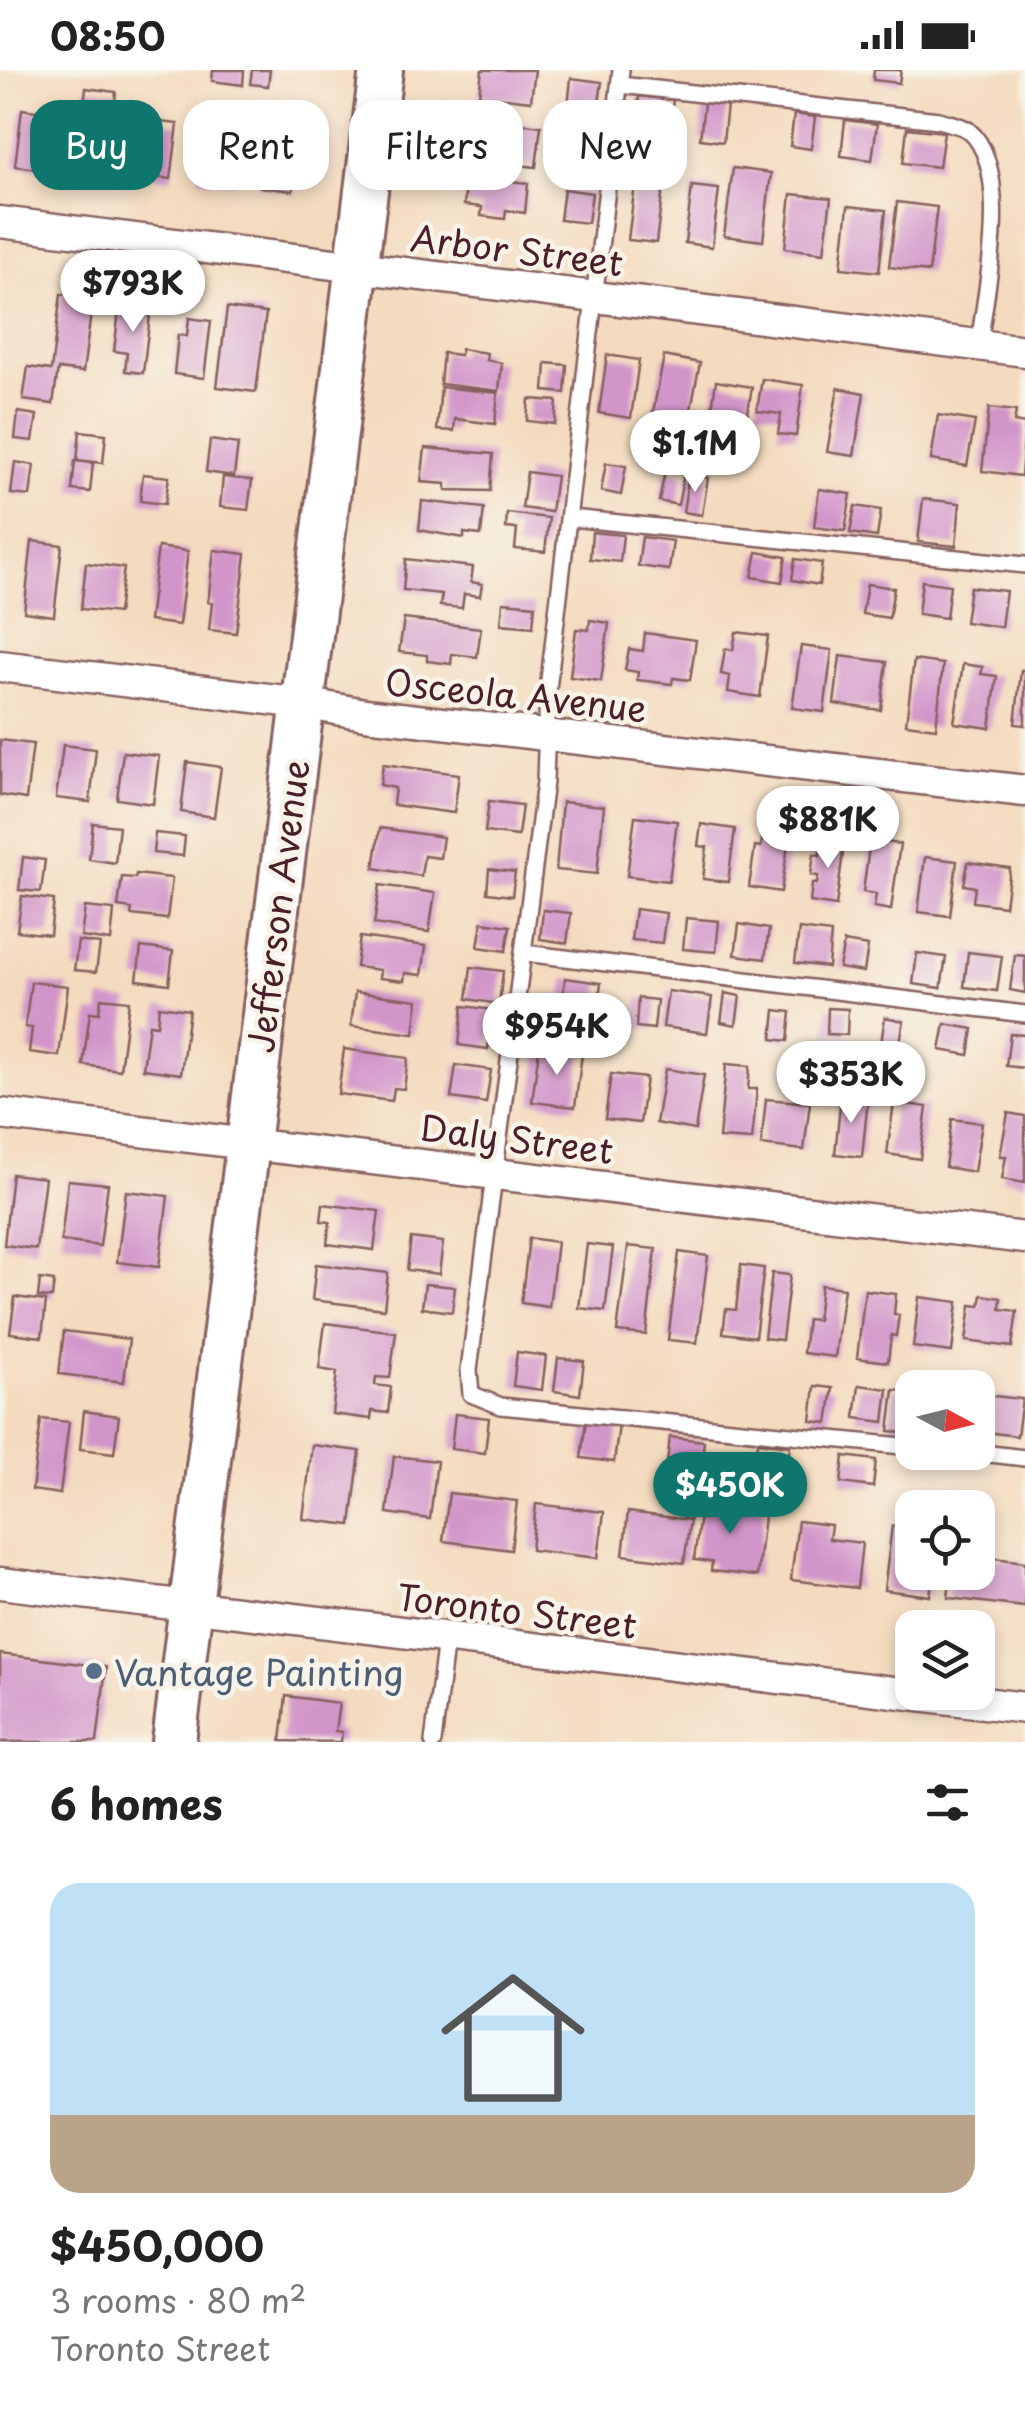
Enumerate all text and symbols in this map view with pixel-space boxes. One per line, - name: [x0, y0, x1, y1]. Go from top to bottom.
- text: 08:50: [50, 7, 165, 64]
- chip: Buy: [30, 100, 163, 190]
- chip: Rent: [183, 100, 329, 190]
- chip: Filters: [349, 100, 523, 190]
- chip: New: [543, 100, 687, 190]
- street label: Arbor Street: [408, 210, 626, 288]
- pin: $793K: [63, 250, 203, 335]
- text: $793K: [82, 258, 184, 306]
- pin: $1.1M: [625, 410, 765, 495]
- text: $1.1M: [652, 418, 738, 466]
- street label: Osceola Avenue: [383, 654, 649, 734]
- street label: Jefferson Avenue: [233, 756, 321, 1056]
- pin: $881K: [758, 786, 898, 871]
- text: $881K: [778, 794, 878, 842]
- pin: $954K: [487, 993, 627, 1078]
- text: $954K: [505, 1001, 609, 1049]
- pin: $353K: [781, 1041, 921, 1126]
- text: $353K: [798, 1049, 904, 1097]
- street label: Daly Street: [418, 1100, 616, 1176]
- north arrow: [895, 1370, 995, 1470]
- map controls: [895, 1370, 995, 1710]
- pin: $450K: [660, 1452, 800, 1537]
- text: $450K: [675, 1460, 785, 1508]
- button: locate: [895, 1490, 995, 1590]
- street label: Toronto Street: [394, 1569, 640, 1651]
- button: layers: [895, 1610, 995, 1710]
- place label: Vantage Painting: [114, 1645, 404, 1698]
- marker: Vantage Painting: [83, 1660, 105, 1682]
- text: 6 homes: [50, 1771, 223, 1834]
- icon: filters: [920, 1775, 975, 1830]
- icon: home: [423, 1948, 603, 2128]
- text: $450,000: [50, 2213, 264, 2276]
- text: 3 rooms · 80 m²: [50, 2276, 306, 2324]
- text: Toronto Street: [50, 2324, 270, 2372]

